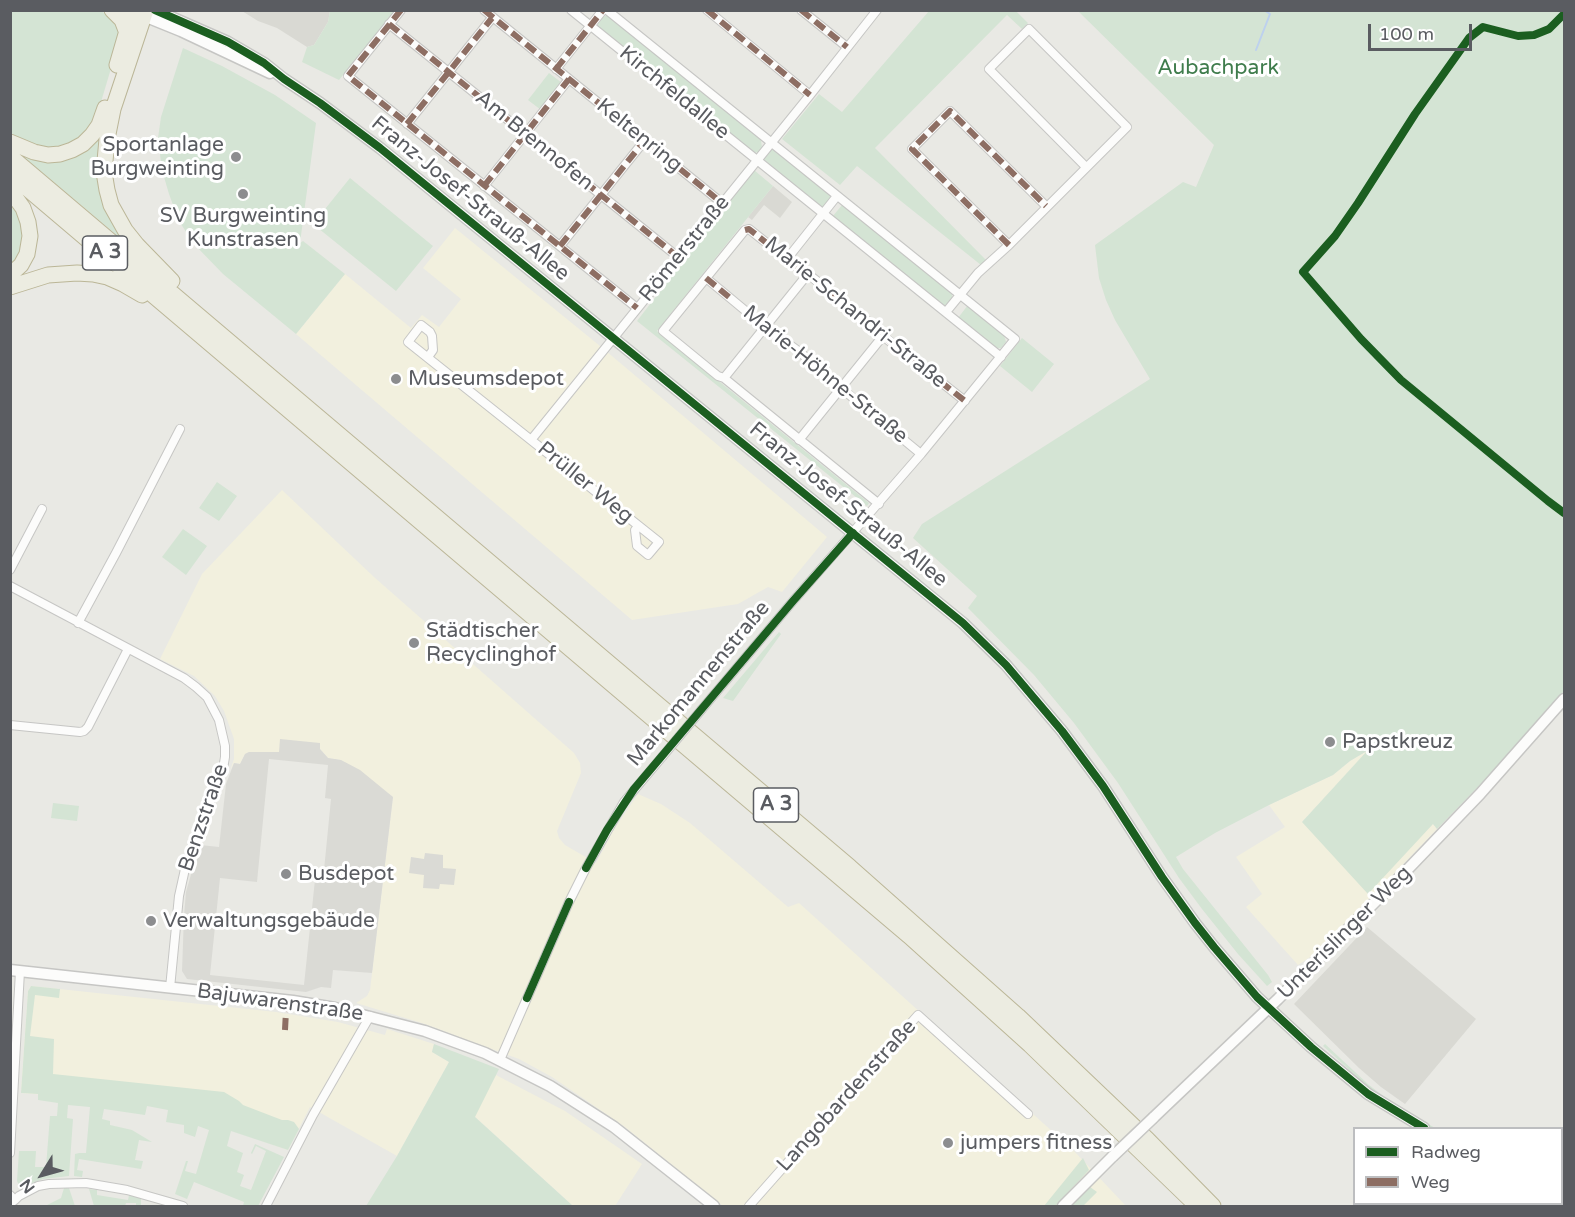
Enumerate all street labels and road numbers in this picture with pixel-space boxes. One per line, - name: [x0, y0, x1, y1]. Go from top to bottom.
- street label: Kirchfeldallee: [614, 41, 734, 145]
- street label: Am Brennofen: [470, 86, 598, 196]
- street label: Keltenring: [591, 94, 687, 178]
- street label: Franz-Josef-Strauß-Allee: [366, 111, 574, 287]
- street label: Römerstraße: [634, 191, 736, 307]
- street label: Marie-Schandri-Straße: [759, 232, 951, 394]
- road number: A 3: [82, 236, 128, 270]
- street label: Marie-Höhne-Straße: [738, 301, 912, 449]
- street label: Franz-Josef-Strauß-Allee: [744, 417, 952, 593]
- street label: Prüller Weg: [532, 437, 638, 529]
- street label: Markomannenstraße: [622, 596, 776, 772]
- street label: Benzstraße: [174, 761, 234, 875]
- road number: A 3: [754, 788, 798, 822]
- street label: Unterislinger Weg: [1273, 861, 1417, 1005]
- street label: Bajuwarenstraße: [195, 979, 365, 1027]
- street label: Langobardenstraße: [772, 1015, 922, 1177]

